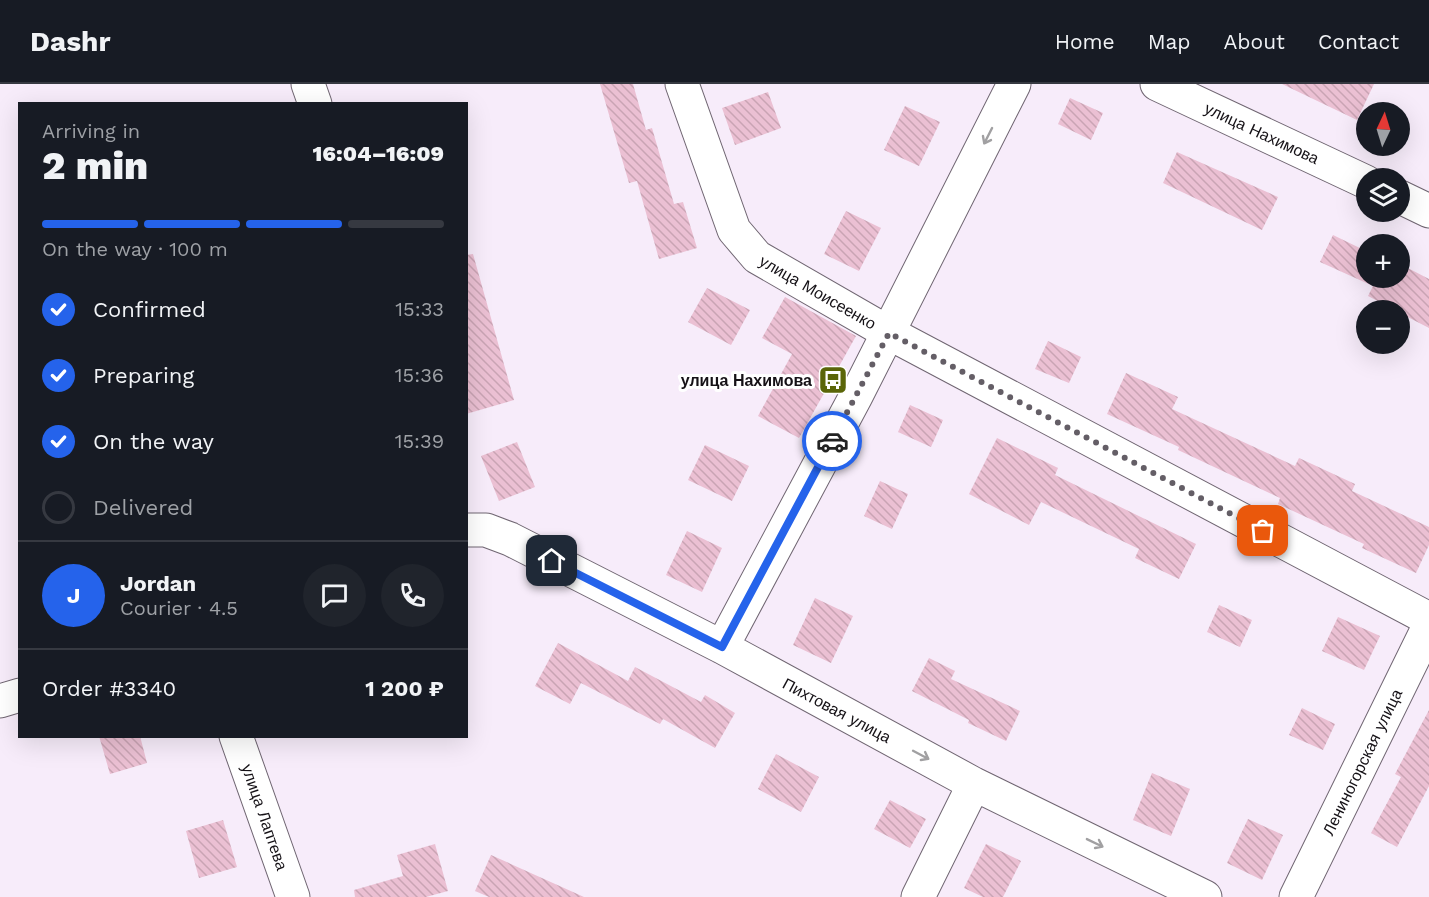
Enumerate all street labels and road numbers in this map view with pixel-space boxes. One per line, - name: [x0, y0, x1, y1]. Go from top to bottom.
- street label: улица Нахимова: [1202, 99, 1322, 168]
- street label: улица Моисеенко: [756, 251, 880, 334]
- street label: Пихтовая улица: [779, 674, 894, 747]
- street label: Лениногорская улица: [1319, 686, 1406, 839]
- street label: улица Лаптева: [238, 762, 292, 873]

